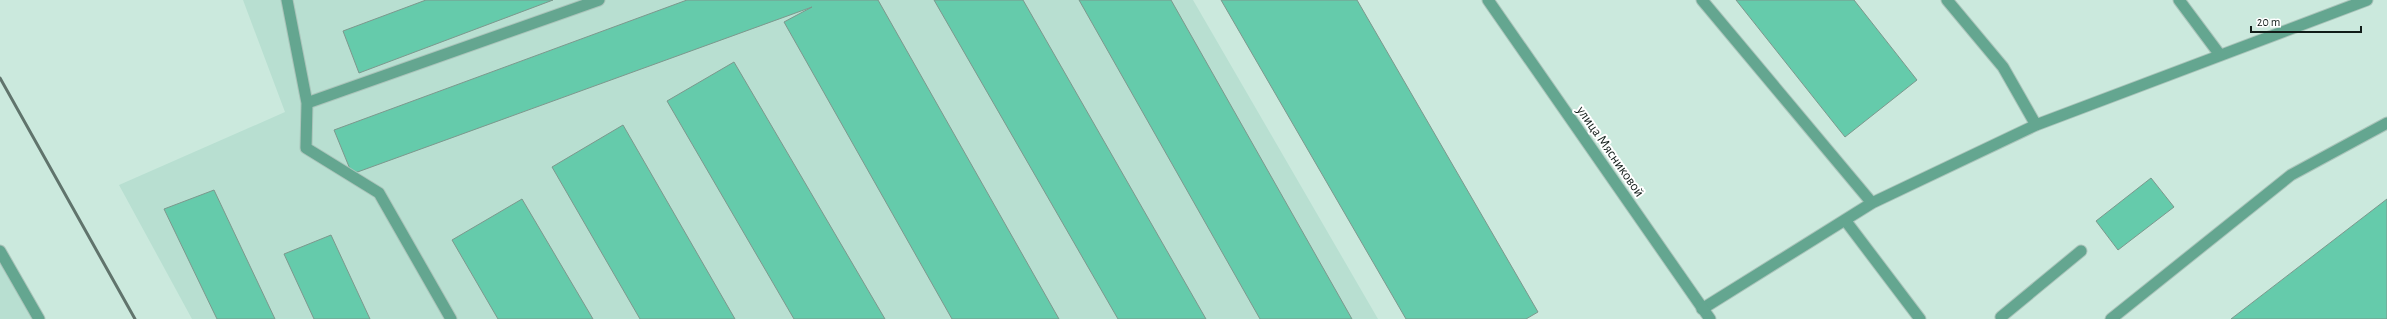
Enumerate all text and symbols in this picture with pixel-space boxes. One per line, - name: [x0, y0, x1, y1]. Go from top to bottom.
- scale bar: [2251, 8, 2361, 34]
- text: 20 m: [2257, 16, 2280, 28]
- street label: улица Мясниковой: [1573, 103, 1647, 199]

